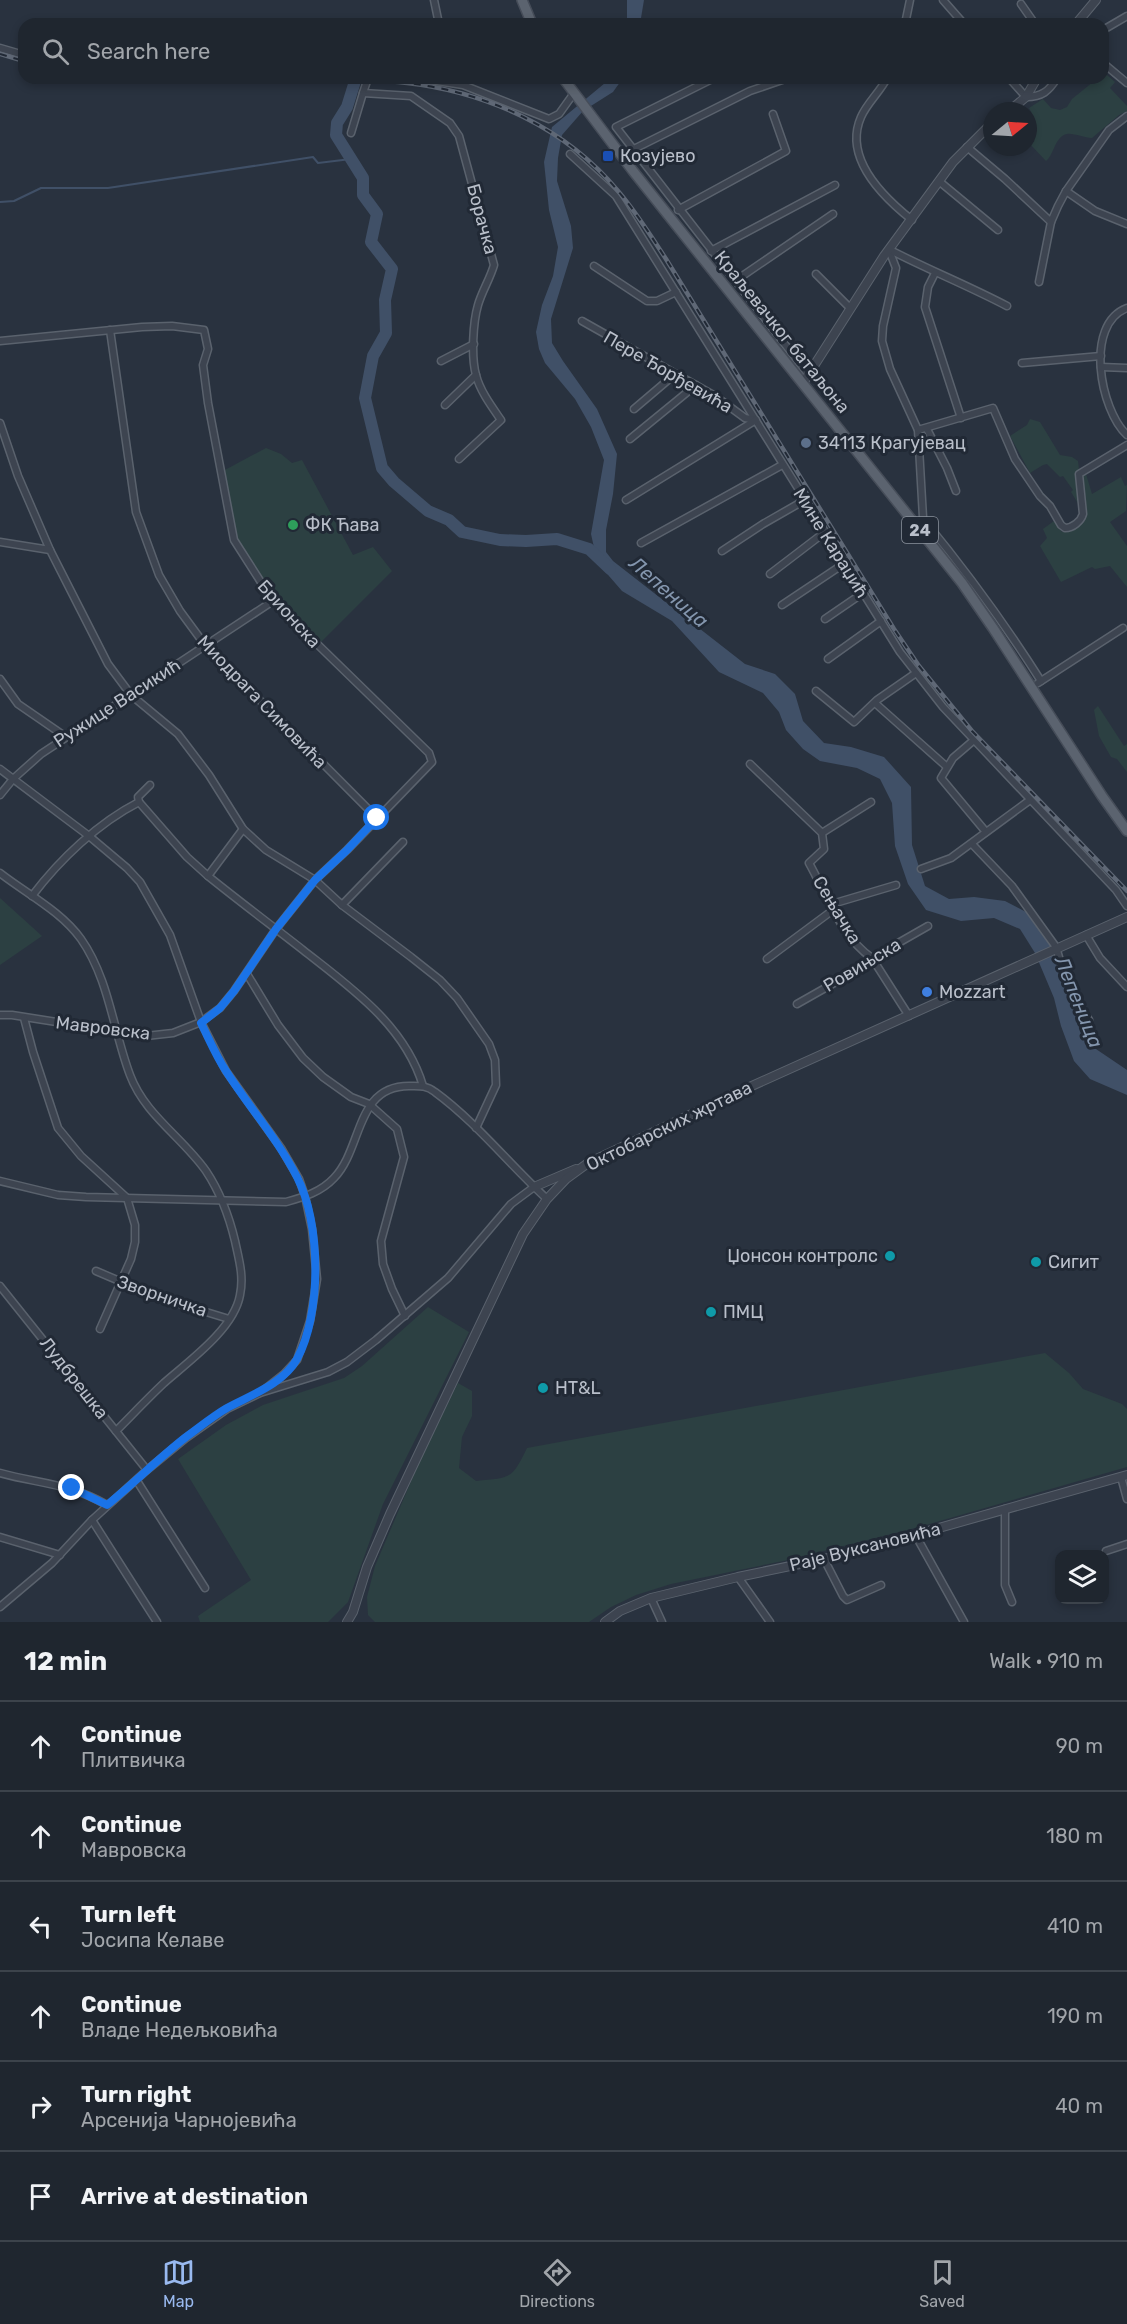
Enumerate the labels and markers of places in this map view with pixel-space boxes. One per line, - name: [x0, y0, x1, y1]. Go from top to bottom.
- place label: Козујево: [620, 145, 695, 167]
- marker: Козујево: [601, 149, 615, 163]
- place label: 34113 Крагујевац: [818, 432, 966, 454]
- marker: 34113 Крагујевац: [799, 436, 813, 450]
- place label: ФК Ћава: [305, 514, 379, 536]
- marker: ФК Ћава: [286, 518, 300, 532]
- place label: Mozzart: [939, 981, 1006, 1003]
- marker: Mozzart: [920, 985, 934, 999]
- place label: Џонсон контролс: [727, 1245, 878, 1267]
- marker: Џонсон контролс: [883, 1249, 897, 1263]
- place label: Сигит: [1048, 1251, 1099, 1273]
- marker: Сигит: [1029, 1255, 1043, 1269]
- place label: ПМЦ: [723, 1301, 763, 1323]
- marker: ПМЦ: [704, 1305, 718, 1319]
- place label: HT&L: [555, 1377, 601, 1399]
- marker: HT&L: [536, 1381, 550, 1395]

